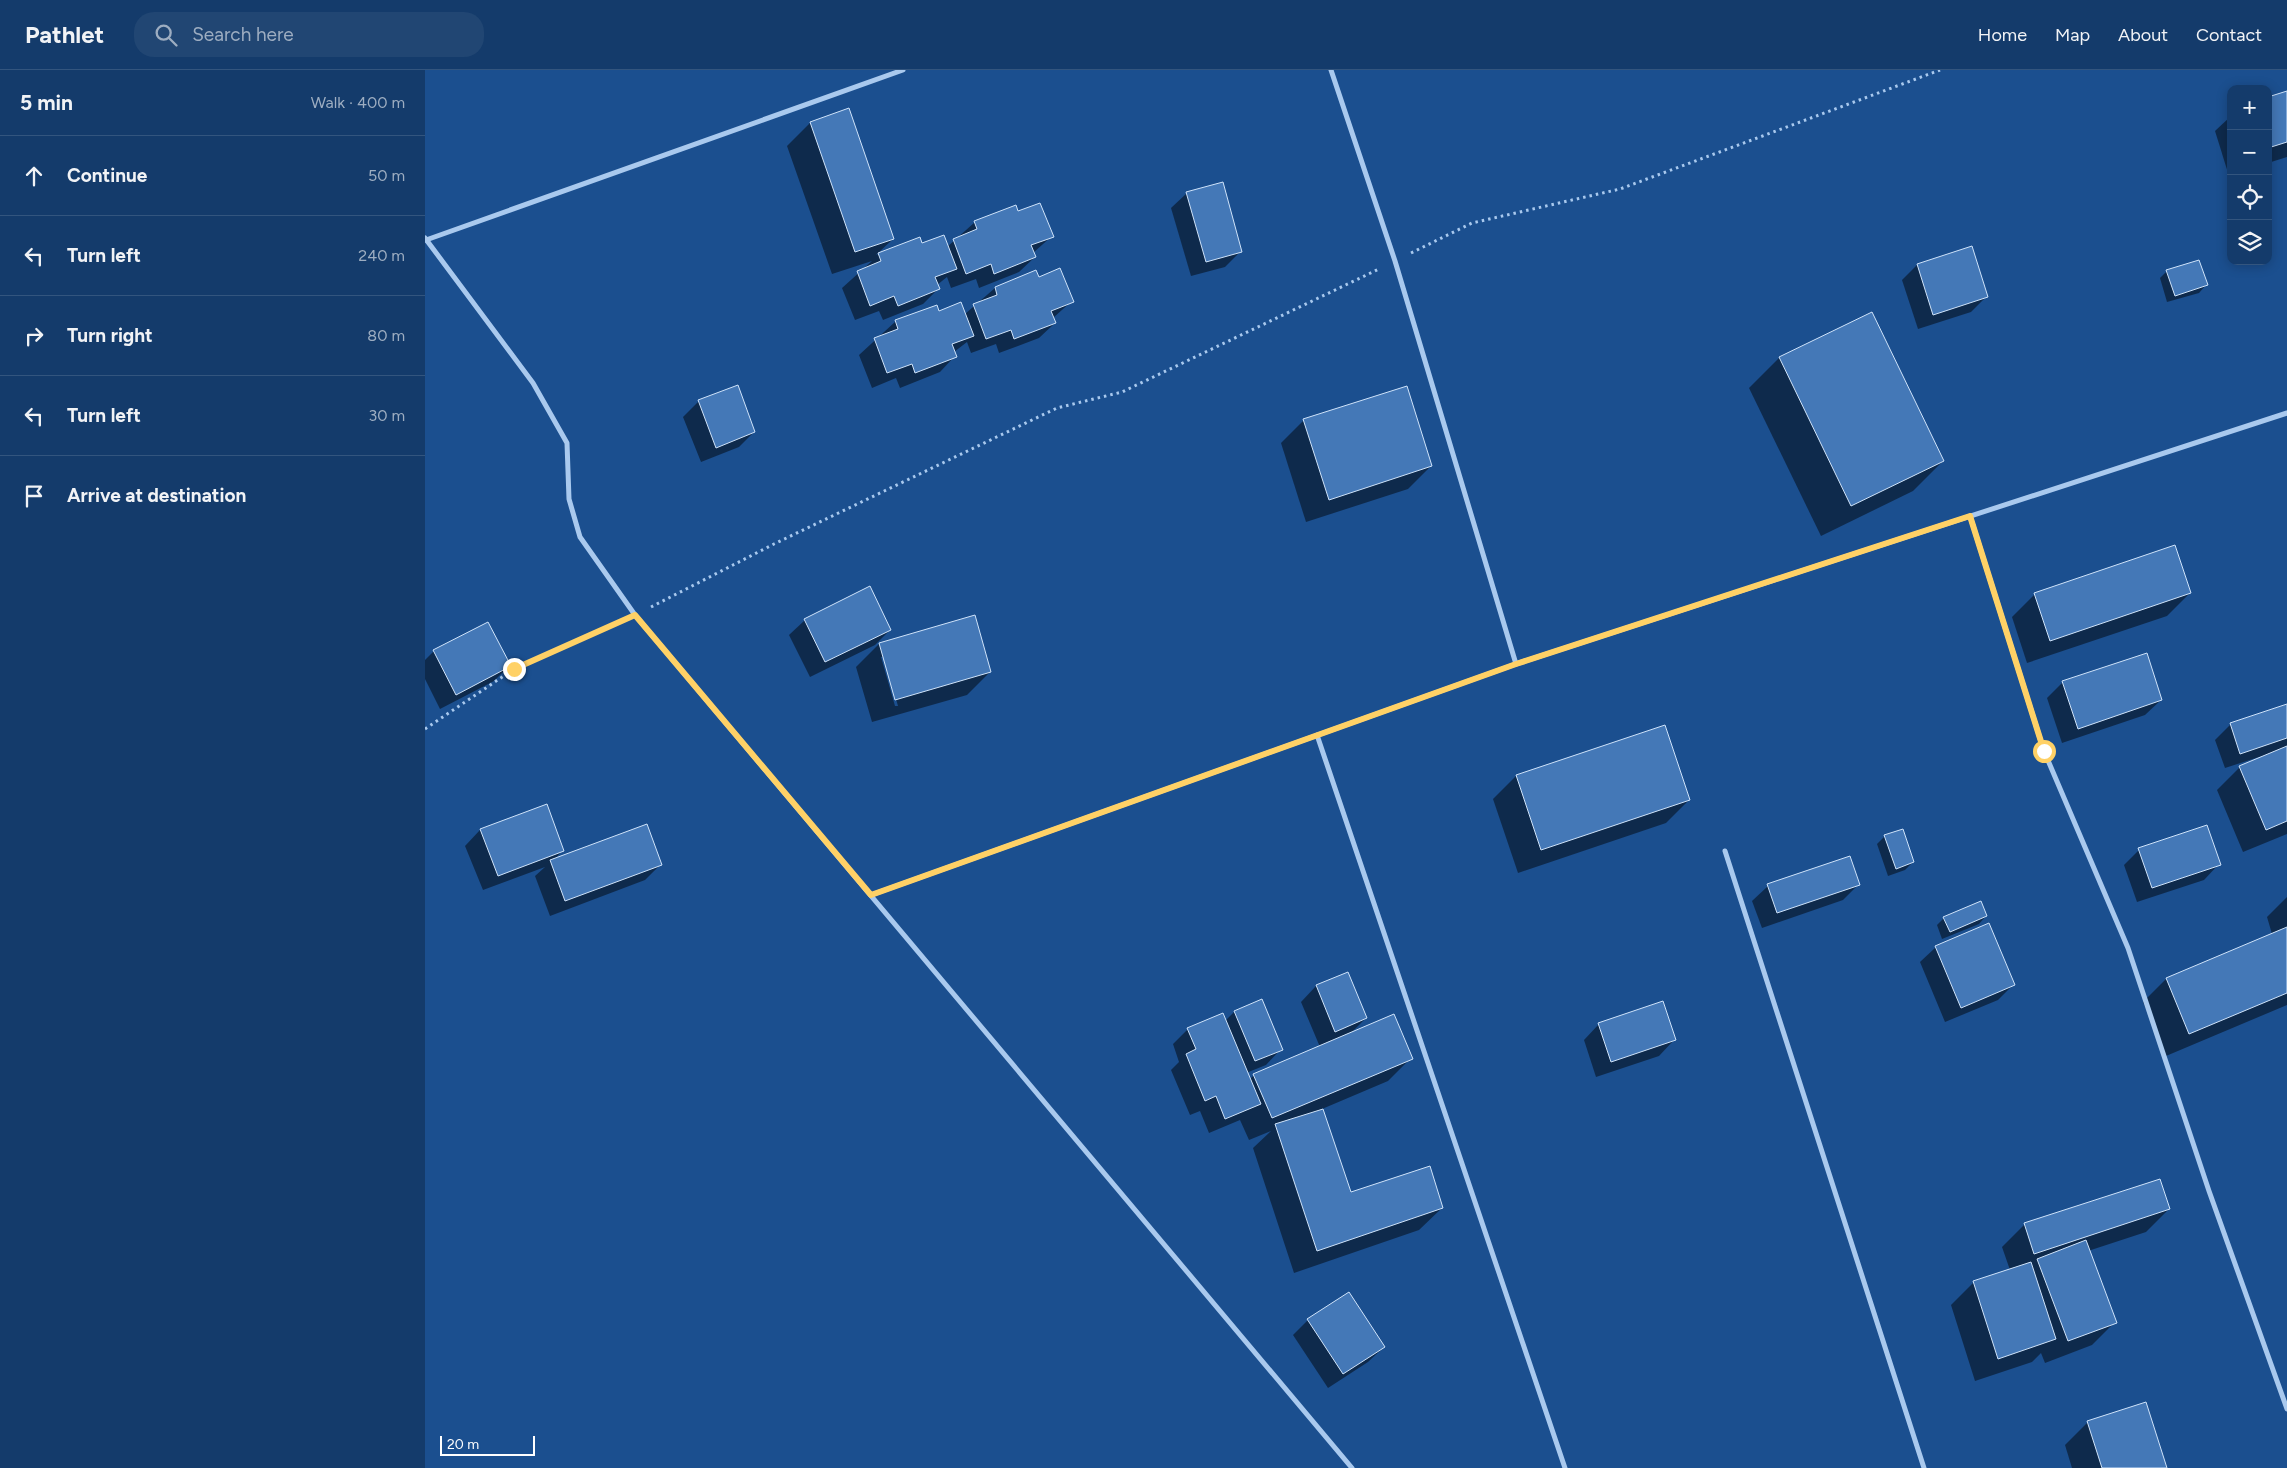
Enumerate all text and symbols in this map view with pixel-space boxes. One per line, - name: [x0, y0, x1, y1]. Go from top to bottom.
- search box: [134, 12, 484, 57]
- text: Pathlet: [25, 20, 104, 49]
- icon: search: [152, 21, 180, 49]
- text: Search here: [192, 23, 294, 46]
- text: Home: [1978, 24, 2027, 46]
- text: Map: [2055, 24, 2090, 46]
- text: About: [2118, 24, 2168, 46]
- text: Contact: [2196, 24, 2262, 46]
- map controls: [2227, 85, 2272, 265]
- button: +: [2227, 85, 2272, 130]
- text: 5 min: [20, 90, 73, 115]
- text: Walk · 400 m: [311, 93, 405, 112]
- button: −: [2227, 130, 2272, 175]
- icon: ahead: [20, 162, 48, 190]
- text: Continue: [67, 164, 147, 187]
- text: 50 m: [368, 166, 405, 185]
- button: locate: [2227, 175, 2272, 220]
- button: layers: [2227, 220, 2272, 265]
- icon: left: [20, 242, 48, 270]
- text: Turn left: [67, 244, 141, 267]
- text: 240 m: [358, 246, 405, 265]
- icon: right: [20, 322, 48, 350]
- text: Turn right: [67, 324, 153, 347]
- text: 80 m: [367, 326, 405, 345]
- icon: left: [20, 402, 48, 430]
- text: Turn left: [67, 404, 141, 427]
- text: 30 m: [368, 406, 405, 425]
- icon: arrive: [20, 482, 48, 510]
- text: Arrive at destination: [67, 484, 246, 507]
- route end: [503, 658, 526, 681]
- route start: [2033, 740, 2056, 763]
- scale bar: [440, 1433, 535, 1456]
- text: 20 m: [447, 1436, 479, 1453]

